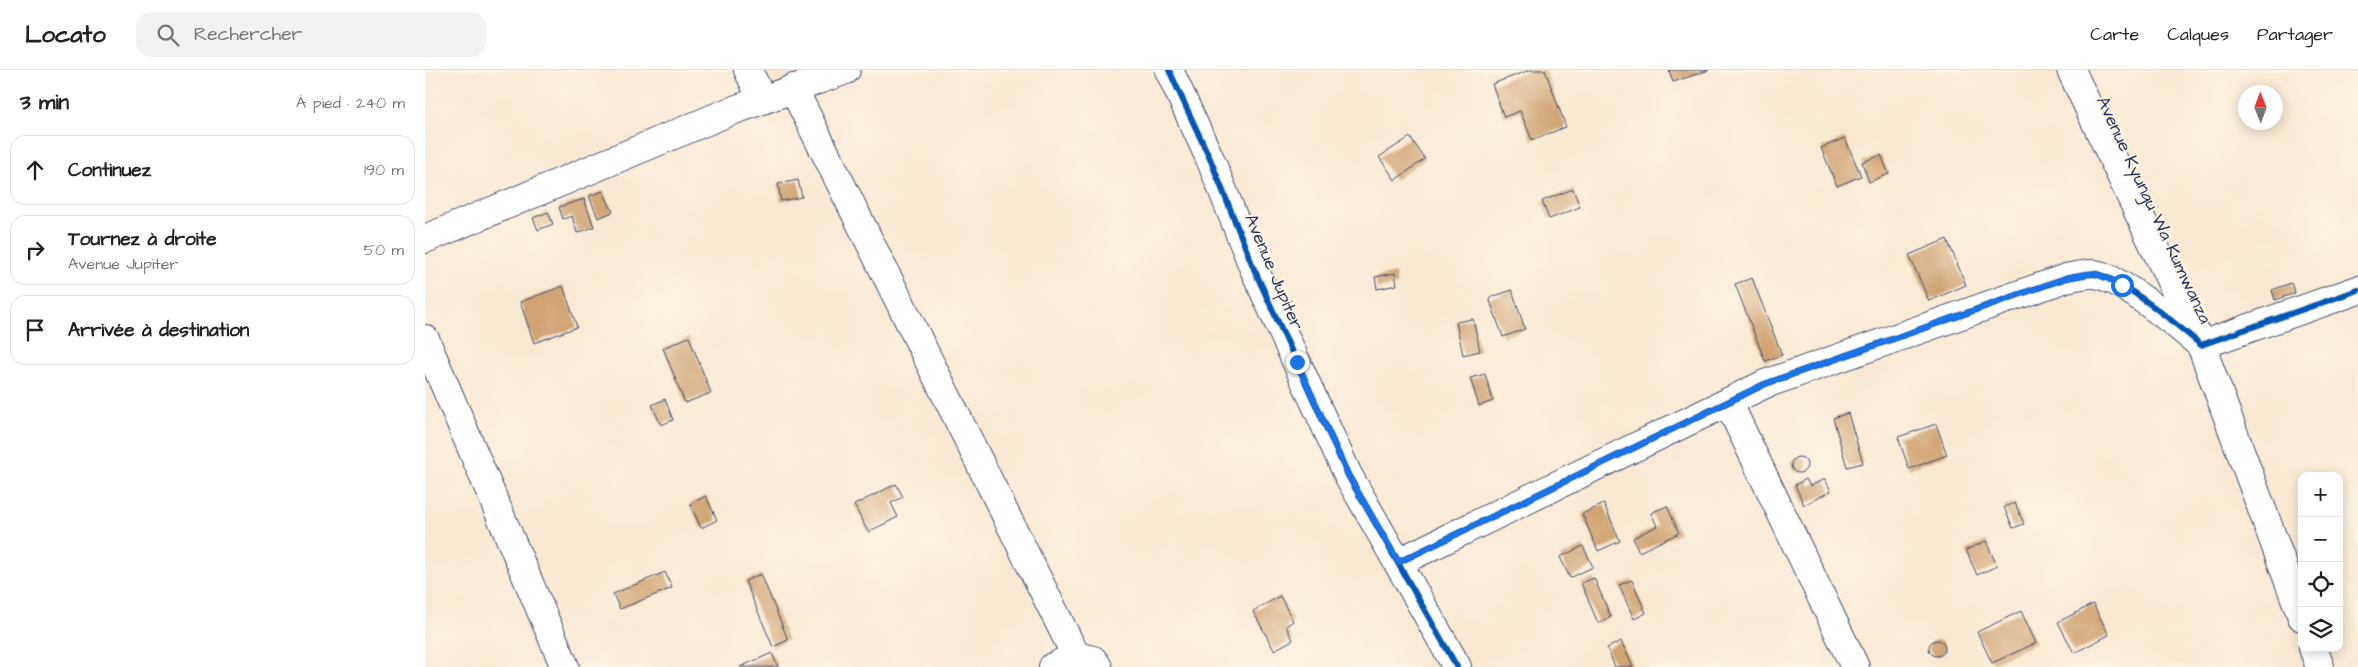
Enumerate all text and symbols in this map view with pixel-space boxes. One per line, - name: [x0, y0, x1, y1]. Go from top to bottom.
- search box: [136, 12, 486, 57]
- text: Locato: [25, 18, 106, 52]
- icon: search: [154, 21, 182, 49]
- text: Rechercher: [194, 21, 302, 48]
- text: Carte: [2090, 22, 2139, 47]
- text: Calques: [2167, 22, 2229, 47]
- text: Partager: [2257, 22, 2333, 47]
- north arrow: [2238, 85, 2283, 130]
- text: 3 min: [20, 88, 69, 117]
- text: À pied · 240 m: [296, 92, 405, 114]
- street label: Avenue Kyungu Wa Kumwanza: [2089, 92, 2218, 328]
- icon: ahead: [21, 156, 49, 184]
- text: Continuez: [68, 157, 151, 184]
- text: 190 m: [364, 159, 404, 181]
- street label: Avenue Jupiter: [1238, 210, 1310, 334]
- text: Tournez à droite: [68, 226, 216, 253]
- icon: right: [21, 236, 49, 264]
- text: 50 m: [364, 239, 404, 261]
- text: Avenue Jupiter: [68, 253, 178, 275]
- route start: [2111, 274, 2134, 297]
- icon: arrive: [21, 316, 49, 344]
- text: Arrivée à destination: [68, 317, 249, 344]
- route end: [1286, 351, 1309, 374]
- map controls: [2298, 472, 2343, 652]
- button: +: [2298, 472, 2343, 517]
- button: −: [2298, 517, 2343, 562]
- button: locate: [2298, 562, 2343, 607]
- button: layers: [2298, 607, 2343, 652]

